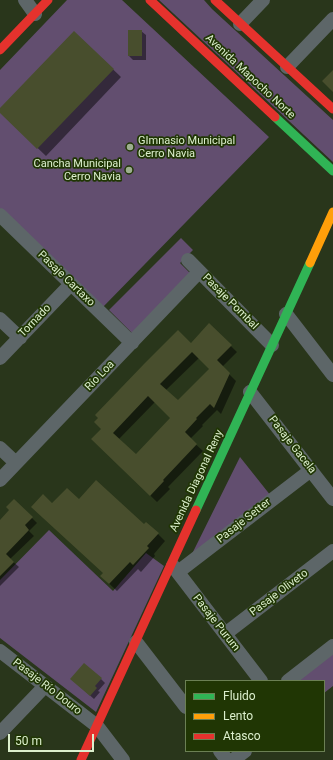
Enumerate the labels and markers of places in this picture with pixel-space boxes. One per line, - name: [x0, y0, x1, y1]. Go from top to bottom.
- place label: GImnasio Municipal Cerro Navia: [138, 134, 235, 160]
- marker: GImnasio Municipal Cerro Navia: [125, 142, 135, 152]
- place label: Cancha Municipal Cerro Navia: [34, 157, 121, 183]
- marker: Cancha Municipal Cerro Navia: [124, 165, 134, 175]

